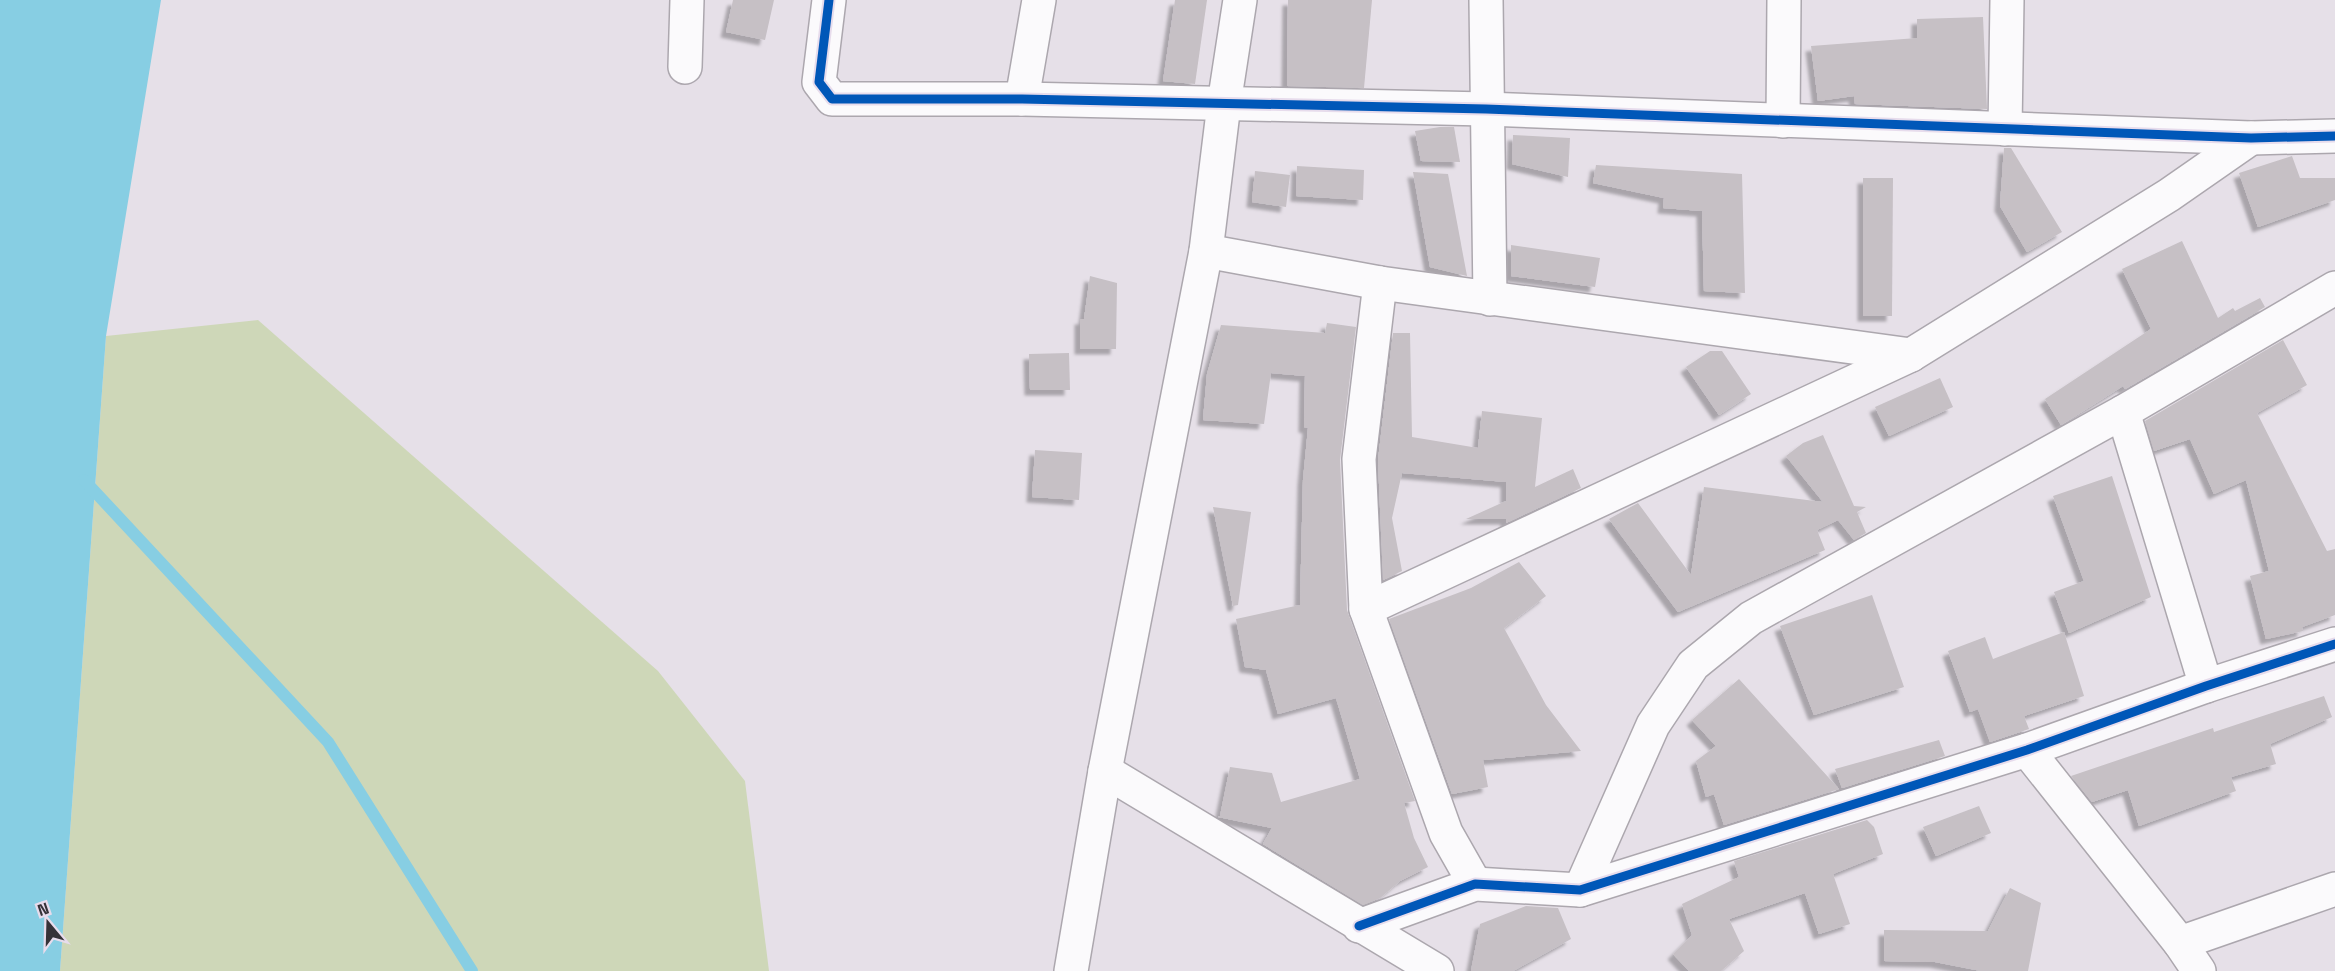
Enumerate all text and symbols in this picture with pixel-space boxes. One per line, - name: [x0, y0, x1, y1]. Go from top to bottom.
- north arrow: [18, 893, 78, 953]
- text: N: [35, 898, 52, 921]

